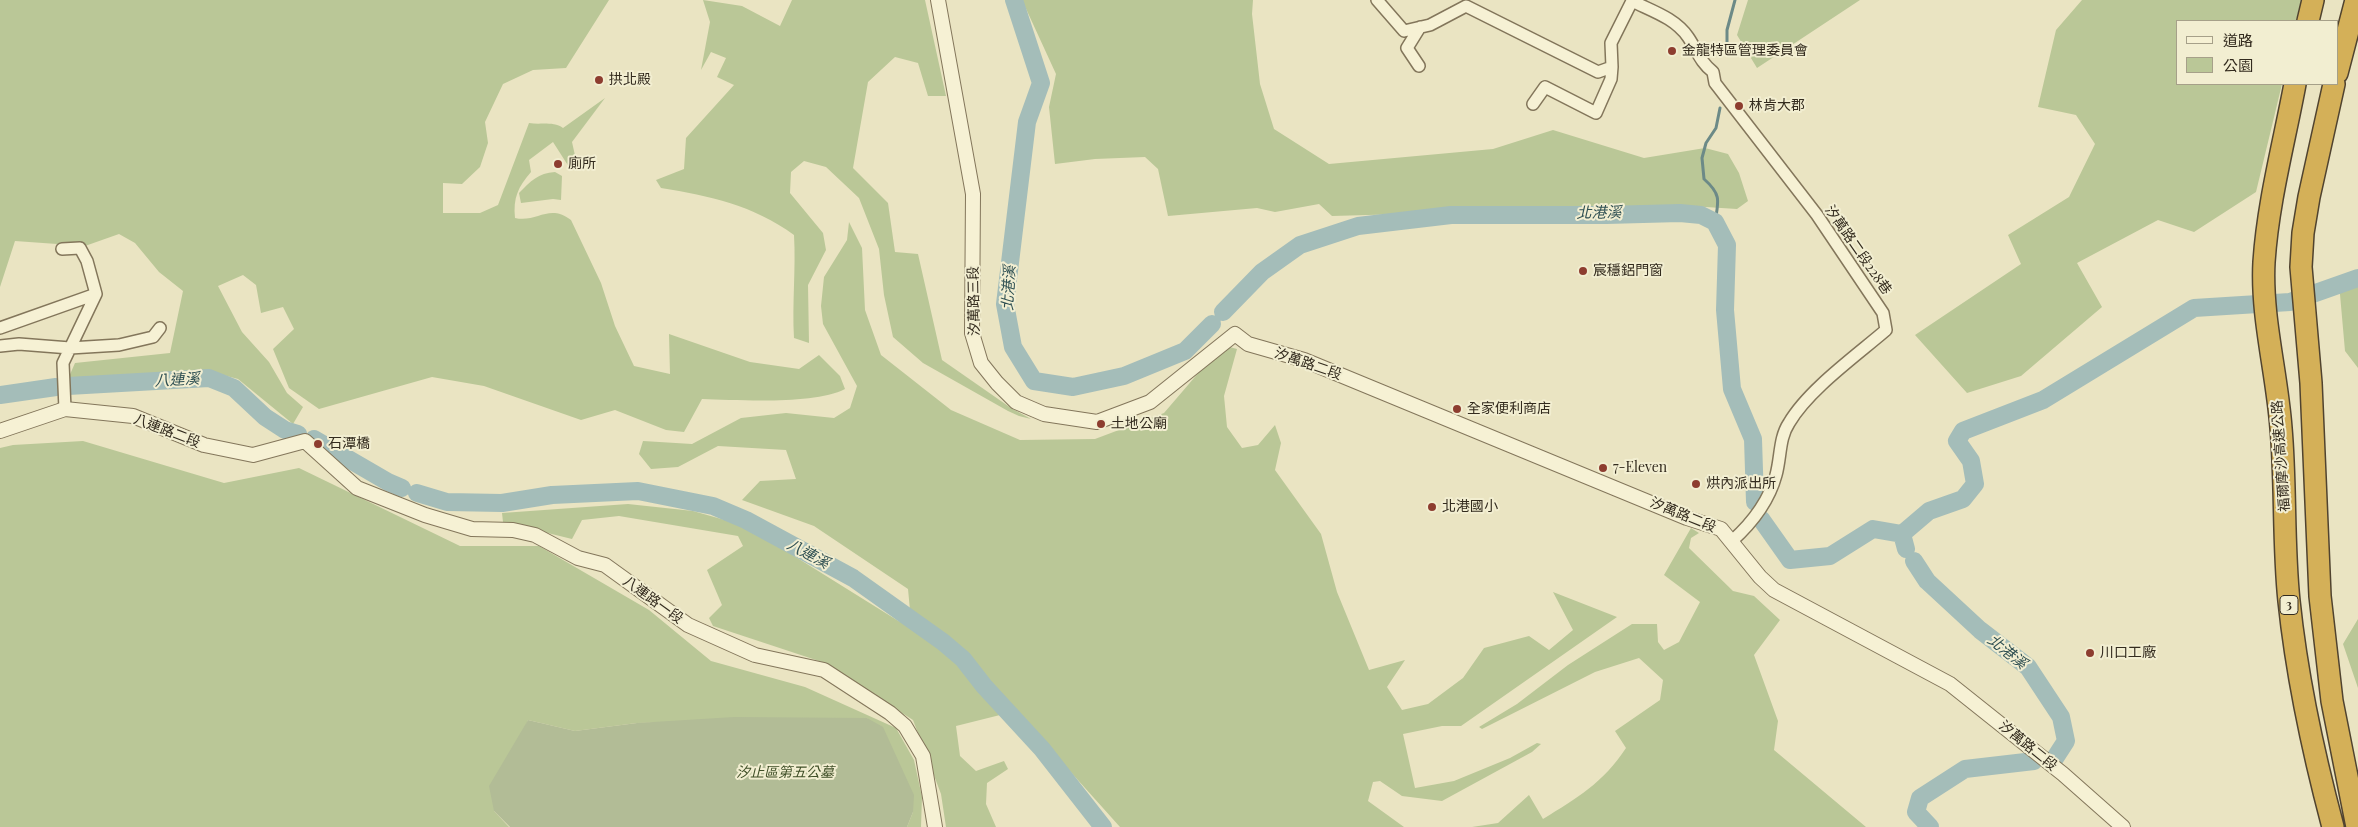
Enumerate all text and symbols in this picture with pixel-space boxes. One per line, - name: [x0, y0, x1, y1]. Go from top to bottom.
- legend: [2176, 20, 2338, 85]
- text: 道路: [2223, 30, 2253, 50]
- place label: 金龍特區管理委員會: [1682, 43, 1808, 59]
- marker: 金龍特區管理委員會: [1666, 45, 1678, 57]
- text: 公園: [2223, 55, 2253, 75]
- place label: 拱北殿: [609, 72, 651, 88]
- marker: 拱北殿: [593, 74, 605, 86]
- place label: 林肯大郡: [1749, 98, 1805, 114]
- marker: 林肯大郡: [1733, 100, 1745, 112]
- place label: 廁所: [568, 156, 596, 172]
- marker: 廁所: [552, 158, 564, 170]
- street label: 汐萬路二段228巷: [1821, 202, 1895, 298]
- water label: 北港溪: [1576, 204, 1622, 222]
- place label: 宸穩鋁門窗: [1593, 263, 1663, 279]
- water label: 北港溪: [999, 265, 1019, 311]
- marker: 宸穩鋁門窗: [1577, 265, 1589, 277]
- street label: 汐萬路三段: [965, 266, 983, 336]
- street label: 汐萬路二段: [1272, 345, 1344, 383]
- water label: 八連溪: [154, 370, 200, 390]
- street label: 福爾摩沙高速公路: [2269, 400, 2293, 512]
- place label: 全家便利商店: [1467, 401, 1551, 417]
- marker: 全家便利商店: [1451, 403, 1463, 415]
- street label: 八連路二段: [131, 411, 203, 451]
- place label: 土地公廟: [1111, 416, 1167, 432]
- marker: 土地公廟: [1095, 418, 1107, 430]
- place label: 石潭橋: [328, 436, 370, 452]
- marker: 石潭橋: [312, 438, 324, 450]
- place label: 7-Eleven: [1613, 460, 1667, 476]
- marker: 7-Eleven: [1597, 462, 1609, 474]
- place label: 烘內派出所: [1706, 476, 1776, 492]
- marker: 烘內派出所: [1690, 478, 1702, 490]
- street label: 汐萬路二段: [1647, 494, 1719, 536]
- place label: 北港國小: [1442, 499, 1498, 515]
- marker: 北港國小: [1426, 501, 1438, 513]
- water label: 八連溪: [784, 535, 832, 573]
- street label: 八連路一段: [620, 573, 686, 627]
- road number: 3: [2280, 596, 2298, 614]
- water label: 北港溪: [1984, 631, 2030, 673]
- place label: 川口工廠: [2100, 645, 2156, 661]
- marker: 川口工廠: [2084, 647, 2096, 659]
- street label: 汐萬路二段: [1996, 717, 2060, 775]
- park label: 汐止區第五公墓: [736, 765, 834, 781]

